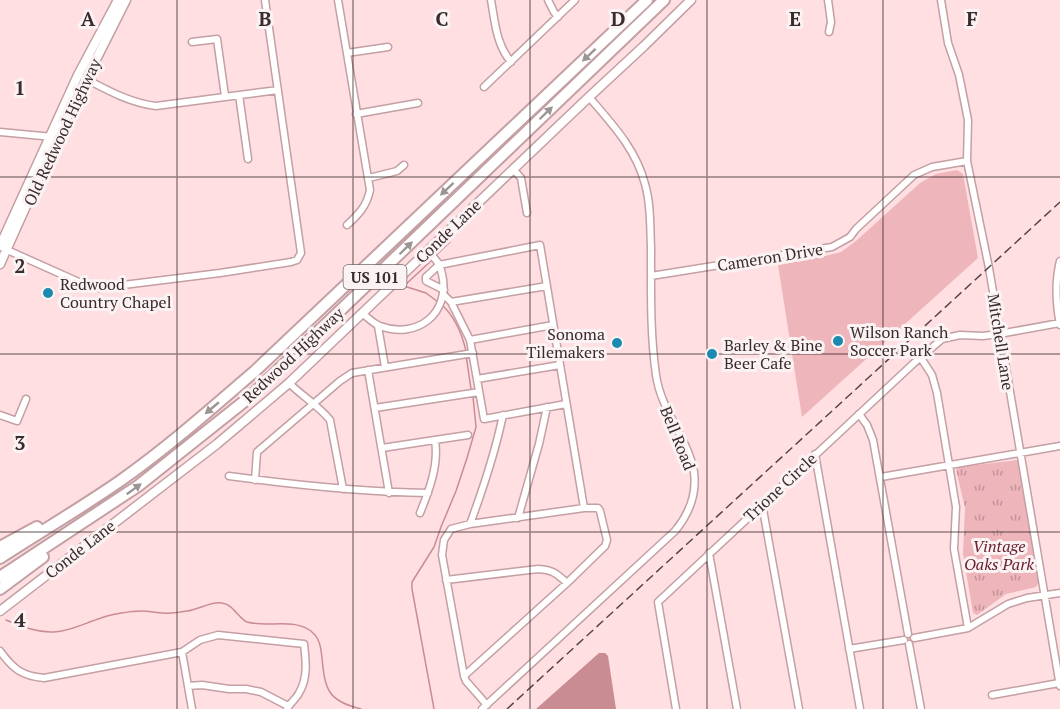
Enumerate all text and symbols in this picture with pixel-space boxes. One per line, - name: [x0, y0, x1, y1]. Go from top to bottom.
- text: A: [81, 5, 96, 32]
- text: B: [259, 5, 272, 32]
- text: C: [435, 5, 449, 32]
- text: D: [611, 5, 625, 32]
- text: E: [789, 5, 801, 32]
- text: F: [966, 5, 978, 32]
- one-way arrow: [581, 48, 596, 62]
- street label: Old Redwood Highway: [18, 54, 106, 209]
- text: 1: [14, 74, 26, 101]
- one-way arrow: [539, 106, 554, 120]
- one-way arrow: [440, 182, 455, 195]
- street label: Conde Lane: [410, 194, 486, 268]
- street label: Cameron Drive: [716, 238, 824, 276]
- one-way arrow: [398, 241, 413, 255]
- text: 2: [14, 252, 26, 279]
- road number: US 101: [344, 265, 406, 289]
- place label: Redwood Country Chapel: [60, 273, 172, 313]
- marker: Redwood Country Chapel: [41, 286, 55, 300]
- street label: Mitchell Lane: [983, 292, 1019, 392]
- street label: Redwood Highway: [238, 302, 349, 408]
- place label: Wilson Ranch Soccer Park: [850, 321, 949, 361]
- place label: Sonoma Tilemakers: [526, 323, 605, 363]
- place label: Barley & Bine Beer Cafe: [724, 334, 823, 374]
- marker: Wilson Ranch Soccer Park: [831, 334, 845, 348]
- marker: Sonoma Tilemakers: [610, 336, 624, 350]
- marker: Barley & Bine Beer Cafe: [705, 347, 719, 361]
- one-way arrow: [205, 401, 220, 414]
- street label: Bell Road: [655, 403, 701, 473]
- text: 3: [14, 429, 26, 456]
- street label: Trione Circle: [739, 447, 821, 527]
- one-way arrow: [126, 483, 142, 495]
- street label: Conde Lane: [40, 515, 120, 583]
- park label: Vintage Oaks Park: [964, 535, 1034, 575]
- text: 4: [14, 606, 26, 633]

